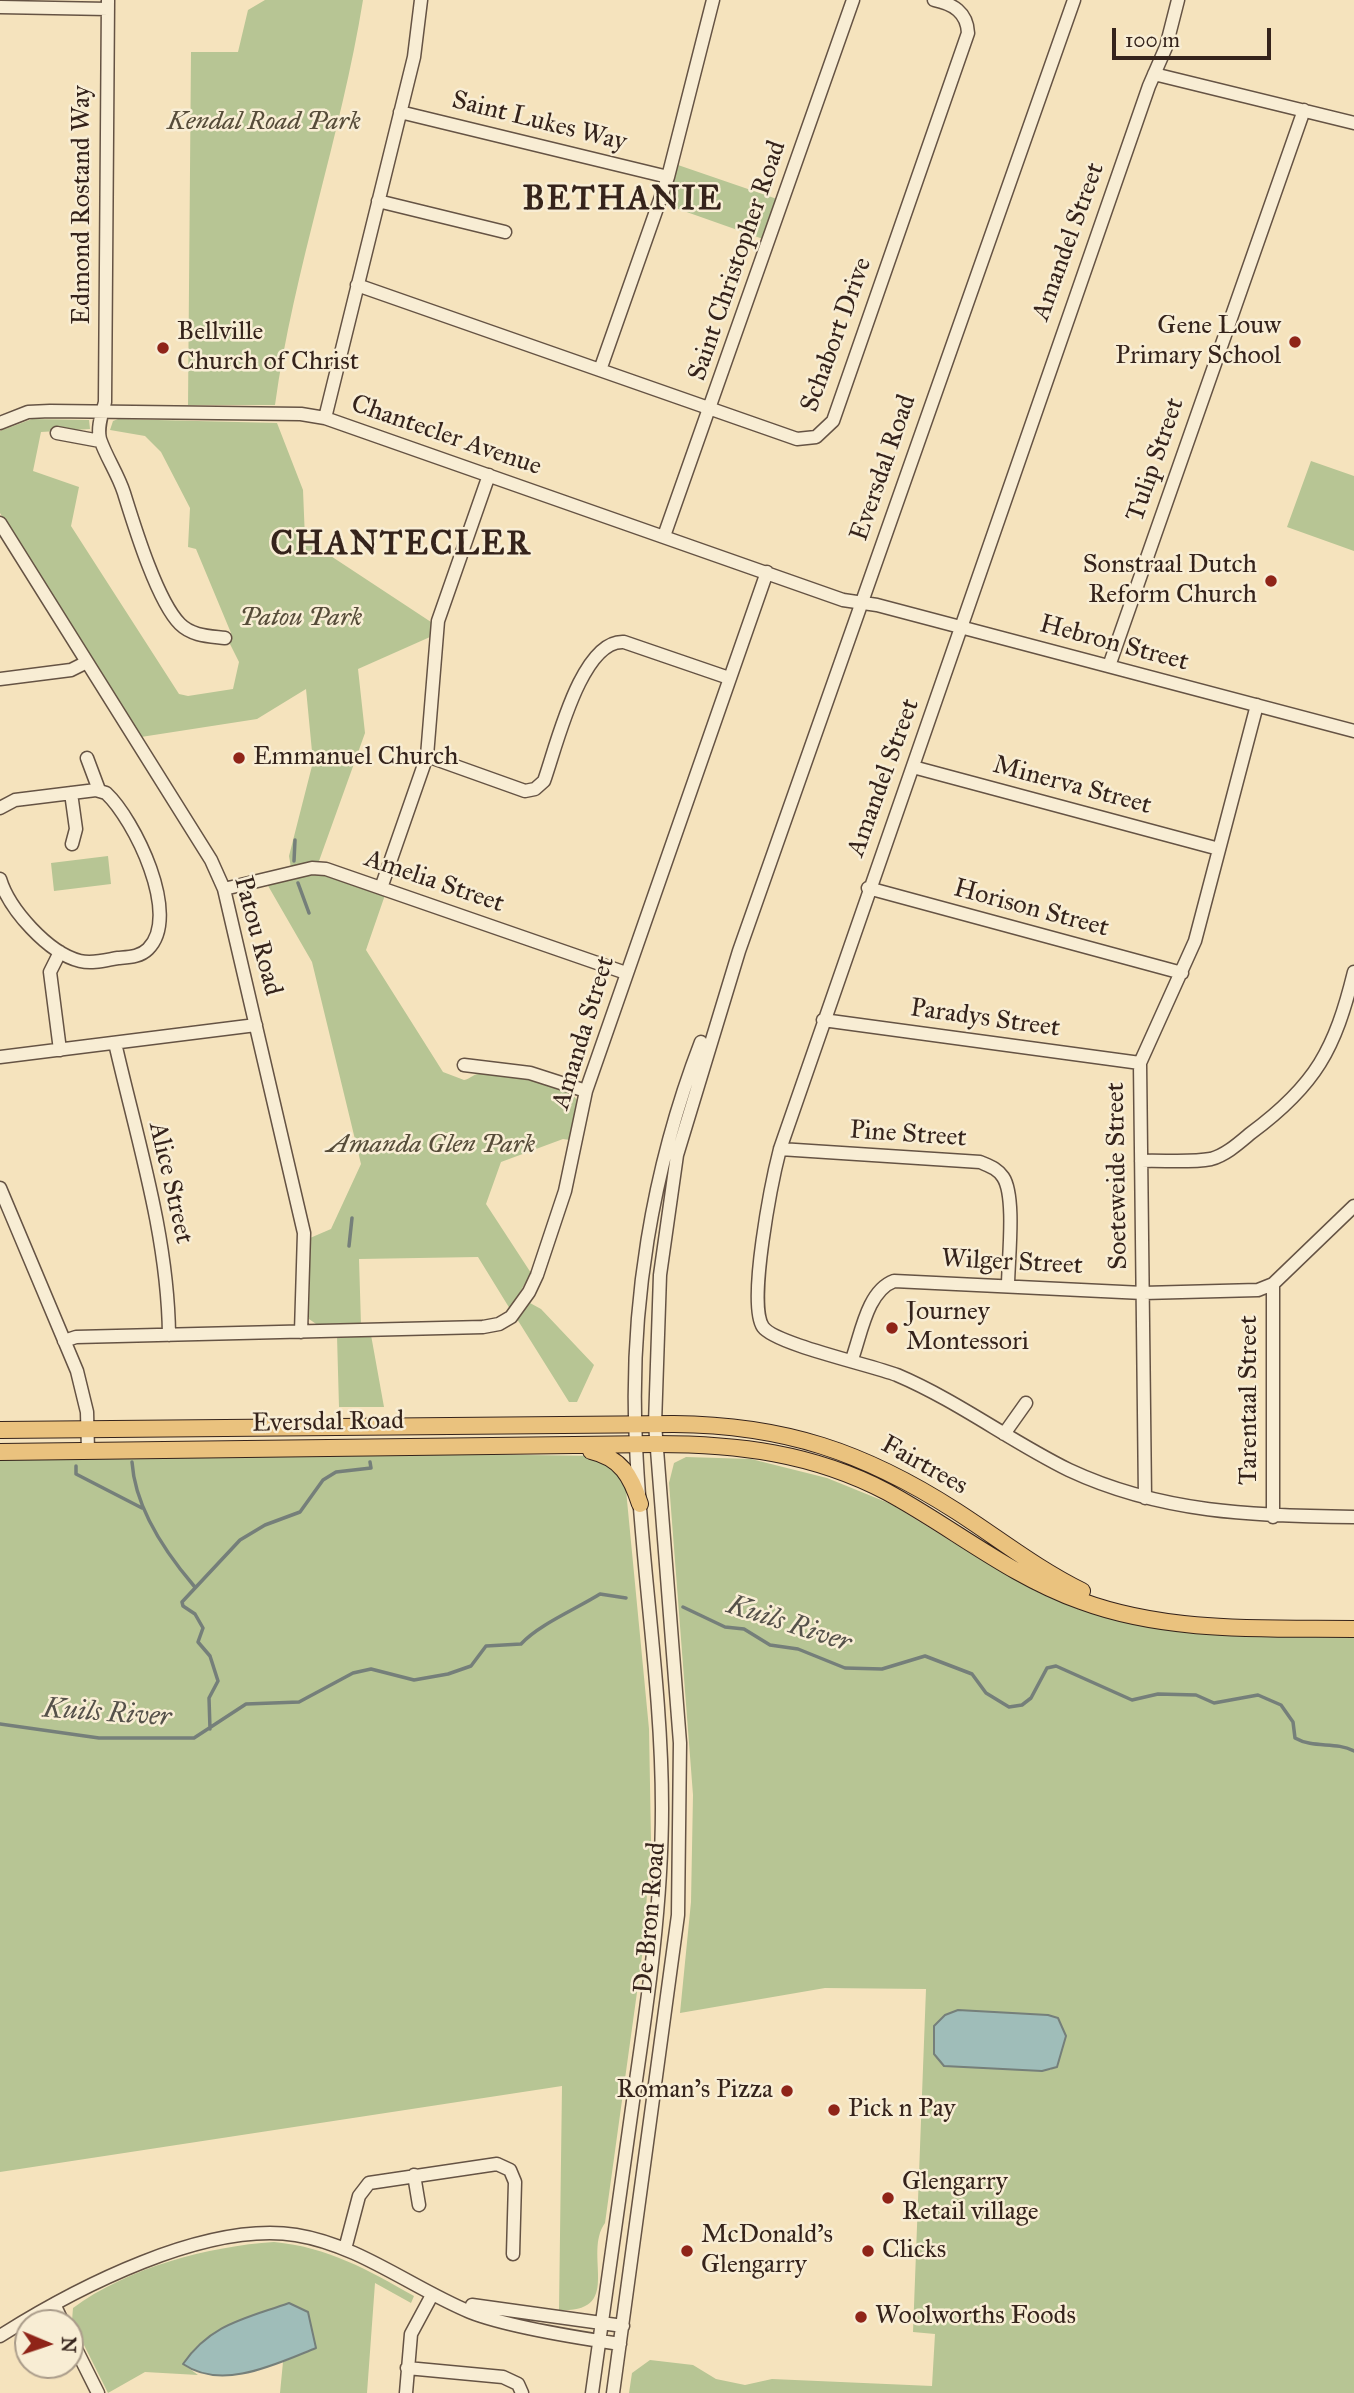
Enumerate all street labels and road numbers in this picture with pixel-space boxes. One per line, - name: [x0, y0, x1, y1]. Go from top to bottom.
- street label: Edmond Rostand Way: [67, 85, 99, 325]
- street label: Saint Lukes Way: [448, 85, 630, 159]
- street label: Saint Christopher Road: [682, 137, 794, 385]
- street label: Amandel Street: [1026, 159, 1112, 325]
- street label: Schabort Drive: [795, 254, 879, 416]
- street label: Chantecler Avenue: [347, 389, 545, 483]
- street label: Eversdal Road: [844, 391, 924, 545]
- street label: Tulip Street: [1120, 394, 1192, 526]
- street label: Hebron Street: [1036, 609, 1192, 679]
- street label: Amandel Street: [841, 695, 927, 861]
- street label: Minerva Street: [989, 750, 1155, 822]
- street label: Amelia Street: [360, 844, 508, 920]
- street label: Patou Road: [226, 873, 288, 999]
- street label: Horison Street: [950, 873, 1112, 945]
- street label: Amanda Street: [546, 953, 622, 1113]
- street label: Paradys Street: [908, 993, 1062, 1045]
- street label: Soeteweide Street: [1101, 1082, 1135, 1270]
- street label: Pine Street: [848, 1115, 968, 1155]
- street label: Alice Street: [141, 1119, 199, 1247]
- street label: Wilger Street: [940, 1244, 1084, 1282]
- street label: Tarentaal Street: [1234, 1315, 1266, 1485]
- street label: Eversdal Road: [252, 1406, 404, 1440]
- street label: Fairtrees: [875, 1430, 973, 1502]
- street label: De Bron Road: [629, 1841, 673, 1995]

